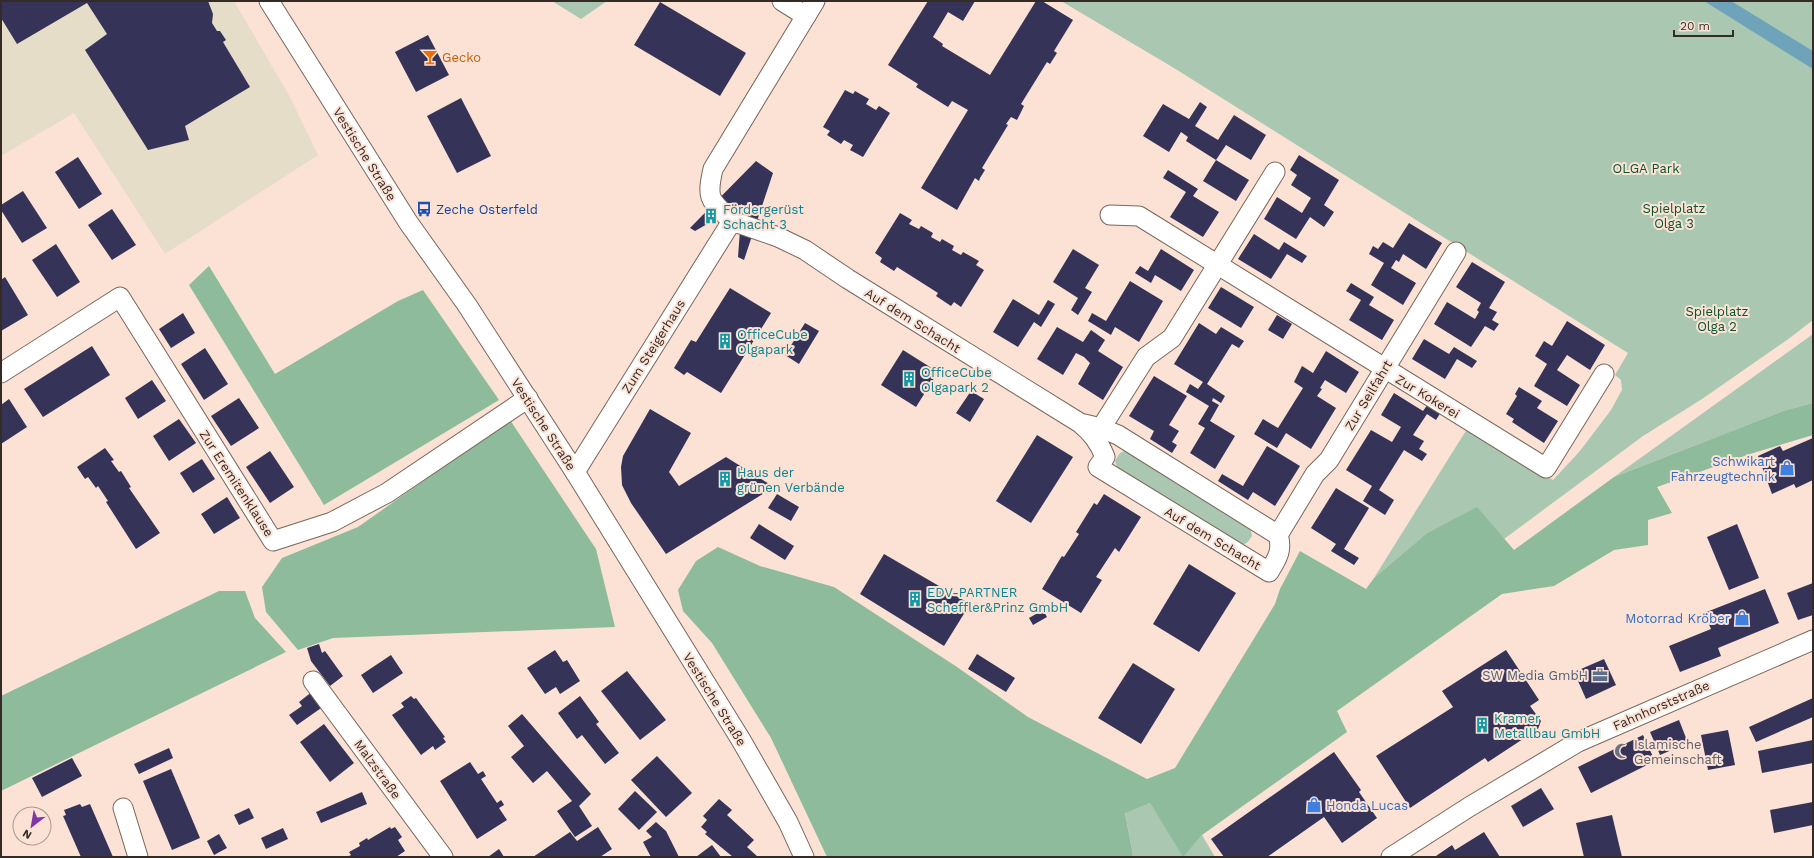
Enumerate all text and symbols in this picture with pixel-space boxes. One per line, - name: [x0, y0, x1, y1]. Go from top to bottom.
- scale bar: [1674, 12, 1733, 38]
- text: 20 m: [1680, 19, 1710, 33]
- bar icon: Gecko: [421, 48, 439, 66]
- place label: Gecko: [442, 50, 481, 65]
- street label: Vestische Straße: [330, 105, 399, 204]
- park label: OLGA Park: [1612, 161, 1680, 176]
- bus stop icon: Zeche Osterfeld: [415, 200, 433, 218]
- park label: Spielplatz Olga 3: [1643, 201, 1706, 231]
- place label: Zeche Osterfeld: [436, 202, 538, 217]
- place label: Fördergerüst Schacht 3: [723, 202, 804, 232]
- building icon: Fördergerüst Schacht 3: [702, 207, 720, 225]
- street label: Auf dem Schacht: [862, 285, 964, 356]
- street label: Zum Steigerhaus: [619, 297, 688, 396]
- park label: Spielplatz Olga 2: [1686, 304, 1749, 334]
- place label: OfficeCube Olgapark: [737, 327, 808, 357]
- building icon: OfficeCube Olgapark: [716, 332, 734, 350]
- street label: Zur Seilfahrt: [1342, 357, 1396, 433]
- place label: OfficeCube Olgapark 2: [921, 365, 992, 395]
- building icon: OfficeCube Olgapark 2: [900, 370, 918, 388]
- street label: Zur Kokerei: [1393, 371, 1462, 421]
- street label: Vestische Straße: [508, 375, 579, 473]
- street label: Zur Eremitenklause: [196, 427, 277, 539]
- place label: Schwikart Fahrzeugtechnik: [1671, 454, 1776, 484]
- shop icon: Schwikart Fahrzeugtechnik: [1778, 459, 1796, 477]
- place label: Haus der grünen Verbände: [737, 465, 845, 495]
- building icon: Haus der grünen Verbände: [716, 470, 734, 488]
- street label: Auf dem Schacht: [1162, 504, 1264, 573]
- place label: EDV-PARTNER Scheffler&Prinz GmbH: [927, 585, 1068, 615]
- building icon: EDV-PARTNER Scheffler&Prinz GmbH: [906, 590, 924, 608]
- shop icon: Motorrad Kröber: [1733, 609, 1751, 627]
- place label: Motorrad Kröber: [1625, 611, 1730, 626]
- street label: Vestische Straße: [680, 650, 749, 749]
- office icon: SW Media GmbH: [1591, 666, 1609, 684]
- place label: SW Media GmbH: [1482, 668, 1588, 683]
- street label: Fahnhorststraße: [1611, 677, 1712, 733]
- place label: Kramer Metallbau GmbH: [1494, 711, 1600, 741]
- building icon: Kramer Metallbau GmbH: [1473, 716, 1491, 734]
- street label: Malzstraße: [351, 737, 404, 802]
- place label: Islamische Gemeinschaft: [1634, 737, 1722, 767]
- mosque icon: Islamische Gemeinschaft: [1613, 742, 1631, 760]
- shop icon: Honda Lucas: [1305, 796, 1323, 814]
- place label: Honda Lucas: [1326, 798, 1408, 813]
- north arrow: [12, 806, 52, 846]
- text: N: [20, 826, 34, 842]

